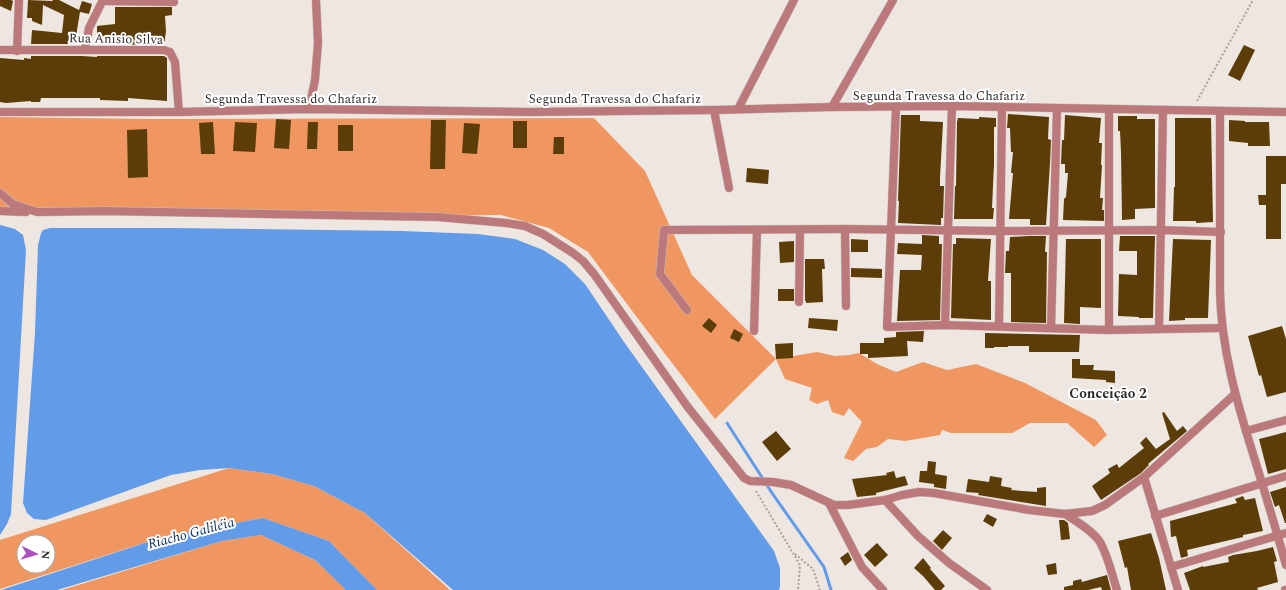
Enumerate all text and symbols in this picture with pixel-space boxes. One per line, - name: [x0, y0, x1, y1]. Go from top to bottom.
- street label: Rua Anisio Silva: [69, 28, 164, 50]
- street label: Segunda Travessa do Chafariz: [853, 86, 1025, 106]
- street label: Segunda Travessa do Chafariz: [205, 89, 377, 109]
- street label: Segunda Travessa do Chafariz: [529, 89, 701, 109]
- district label: Conceição 2: [1069, 383, 1147, 404]
- water label: Riacho Galiléia: [145, 511, 237, 555]
- north arrow: [16, 534, 56, 574]
- text: N: [37, 550, 54, 560]

